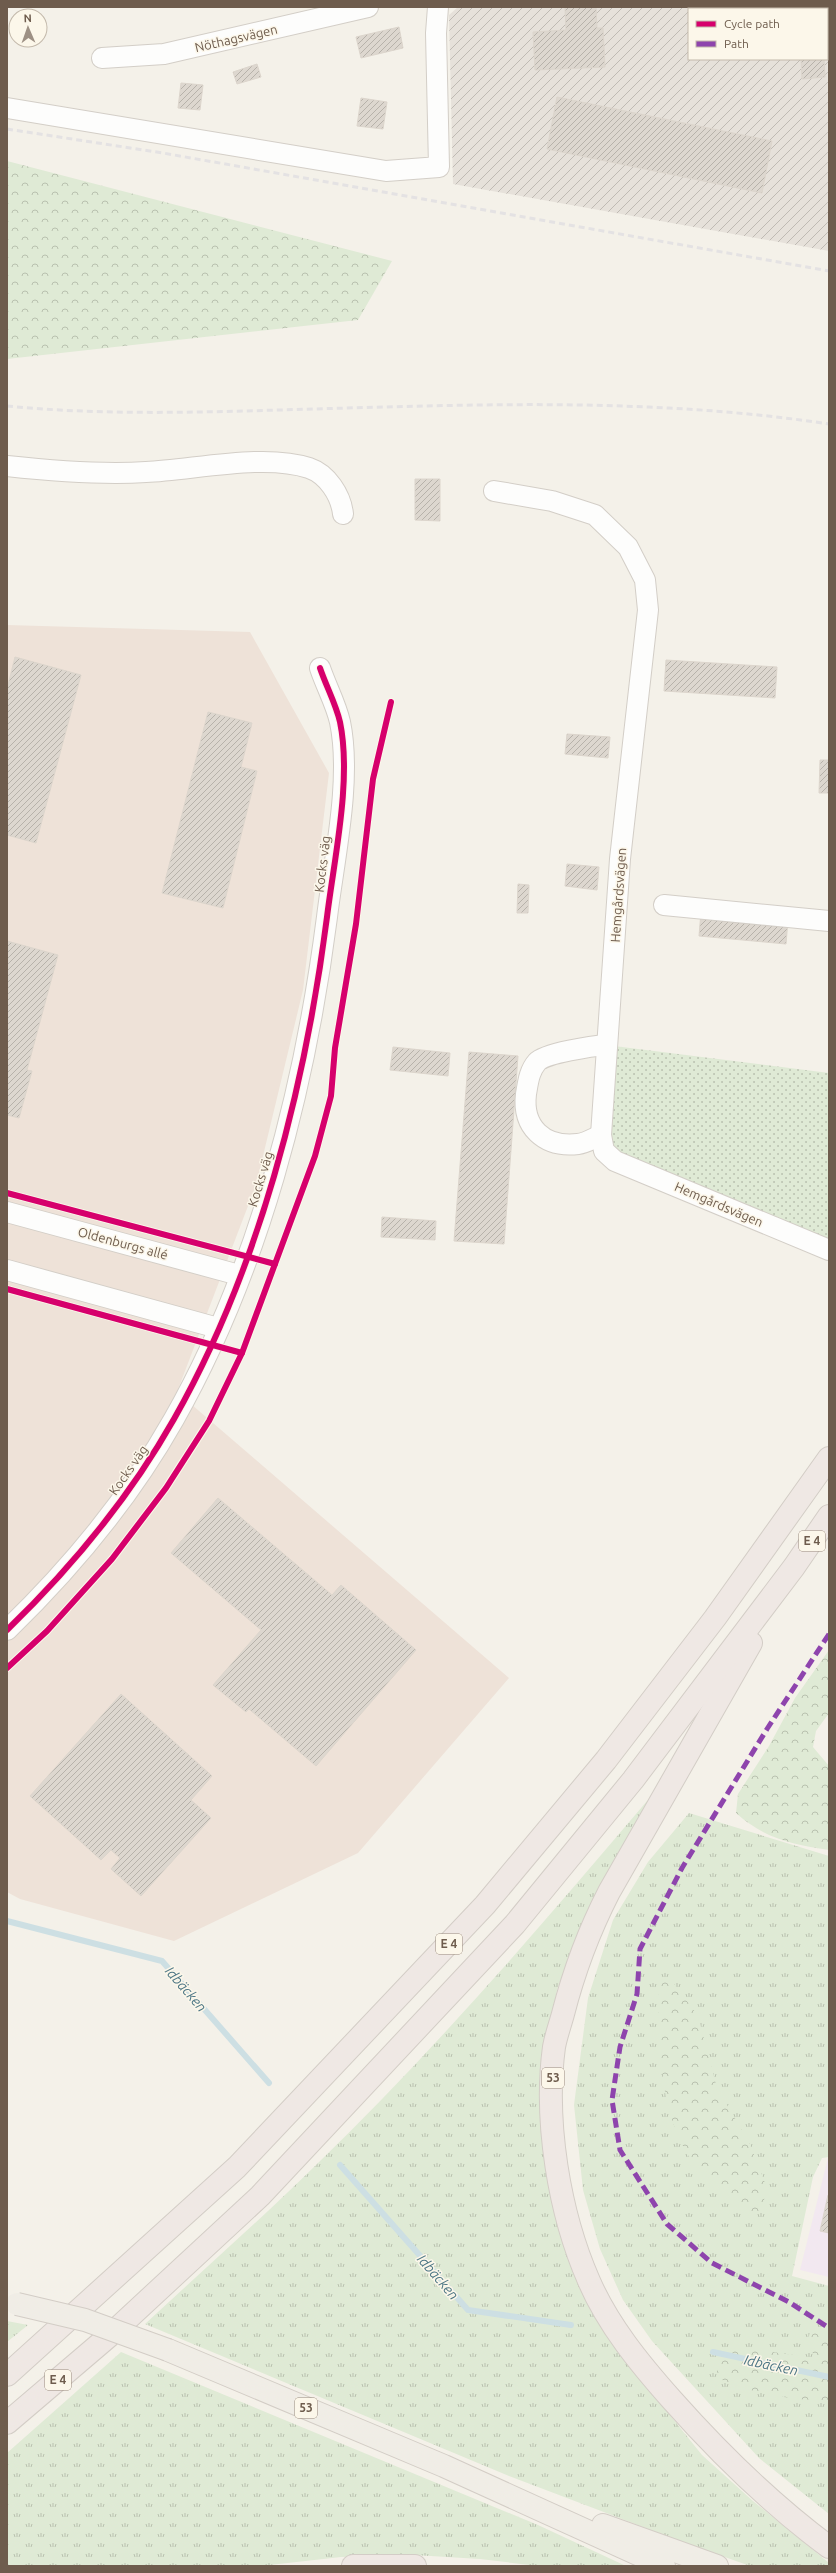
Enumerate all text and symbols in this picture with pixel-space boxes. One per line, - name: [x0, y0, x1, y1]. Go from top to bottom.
- north arrow: [8, 8, 48, 48]
- legend: [688, 8, 828, 60]
- text: N: [23, 12, 32, 24]
- text: Cycle path: [724, 17, 780, 30]
- street label: Nöthagsvägen: [193, 22, 279, 54]
- text: Path: [724, 37, 749, 50]
- street label: Kocks väg: [312, 835, 332, 893]
- street label: Hemgårdsvägen: [608, 847, 628, 943]
- street label: Kocks väg: [245, 1150, 275, 1208]
- street label: Hemgårdsvägen: [673, 1179, 765, 1229]
- street label: Oldenburgs allé: [77, 1224, 169, 1262]
- street label: Kocks väg: [106, 1443, 150, 1497]
- road number: E 4: [799, 1531, 825, 1551]
- road number: E 4: [436, 1934, 462, 1954]
- water label: Idbäcken: [162, 1963, 210, 2015]
- road number: 53: [542, 2068, 564, 2088]
- water label: Idbäcken: [414, 2251, 462, 2303]
- water label: Idbäcken: [743, 2351, 799, 2379]
- road number: E 4: [45, 2370, 71, 2390]
- road number: 53: [295, 2398, 317, 2418]

